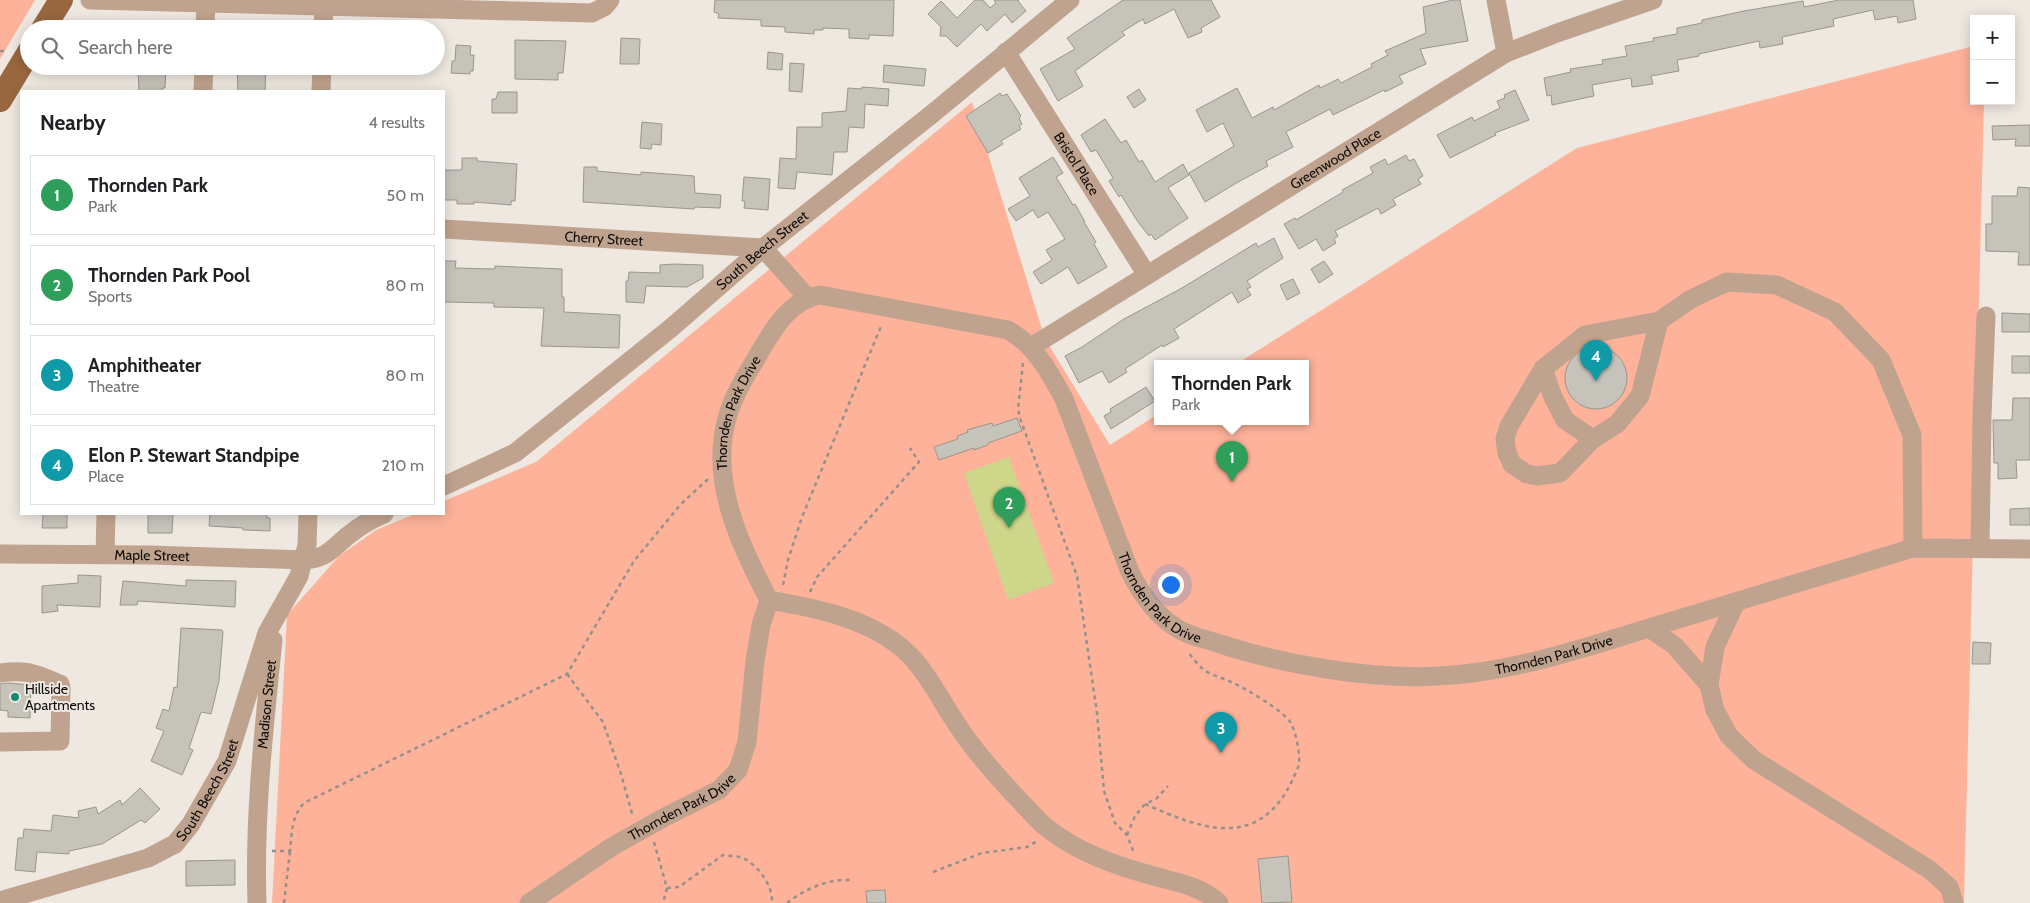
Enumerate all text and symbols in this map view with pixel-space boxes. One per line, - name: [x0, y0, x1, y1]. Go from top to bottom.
- map controls: [1970, 15, 2015, 105]
- button: +: [1970, 15, 2015, 60]
- search box: [20, 20, 445, 75]
- icon: search: [38, 34, 66, 62]
- text: Search here: [78, 36, 172, 59]
- button: −: [1970, 60, 2015, 105]
- text: Nearby: [40, 110, 106, 135]
- text: 4 results: [368, 113, 425, 132]
- street label: Greenwood Place: [1287, 124, 1384, 193]
- street label: Bristol Place: [1050, 128, 1103, 199]
- text: Thornden Park: [88, 174, 208, 197]
- text: 1: [54, 186, 60, 205]
- text: 50 m: [387, 186, 424, 205]
- text: Park: [88, 197, 117, 216]
- street label: South Beech Street: [712, 207, 812, 294]
- street label: Cherry Street: [564, 227, 644, 250]
- text: Thornden Park Pool: [88, 264, 250, 287]
- text: 2: [53, 276, 61, 295]
- text: 80 m: [386, 276, 424, 295]
- text: Sports: [88, 287, 132, 306]
- pin: 4: [1580, 340, 1612, 381]
- street label: Thornden Park Drive: [713, 352, 765, 471]
- text: Amphitheater: [88, 354, 201, 377]
- popup: [1154, 360, 1309, 425]
- text: 3: [53, 366, 61, 385]
- text: 80 m: [386, 366, 424, 385]
- text: Thornden Park: [1172, 372, 1291, 395]
- text: Theatre: [88, 377, 139, 396]
- text: Park: [1172, 395, 1200, 414]
- pin: 1: [1216, 441, 1248, 482]
- text: Elon P. Stewart Standpipe: [88, 444, 299, 467]
- text: 4: [52, 456, 62, 475]
- text: 210 m: [382, 456, 424, 475]
- text: Place: [88, 467, 124, 486]
- pin: 2: [993, 487, 1025, 528]
- street label: Maple Street: [114, 546, 190, 565]
- street label: Thornden Park Drive: [1114, 549, 1203, 647]
- your location: [1158, 572, 1184, 598]
- street label: Thornden Park Drive: [1494, 631, 1615, 678]
- street label: Madison Street: [253, 659, 280, 750]
- place label: Hillside Apartments: [25, 680, 95, 714]
- marker: Hillside Apartments: [9, 691, 21, 703]
- pin: 3: [1205, 712, 1237, 753]
- street label: South Beech Street: [172, 737, 242, 845]
- street label: Thornden Park Drive: [625, 769, 739, 845]

